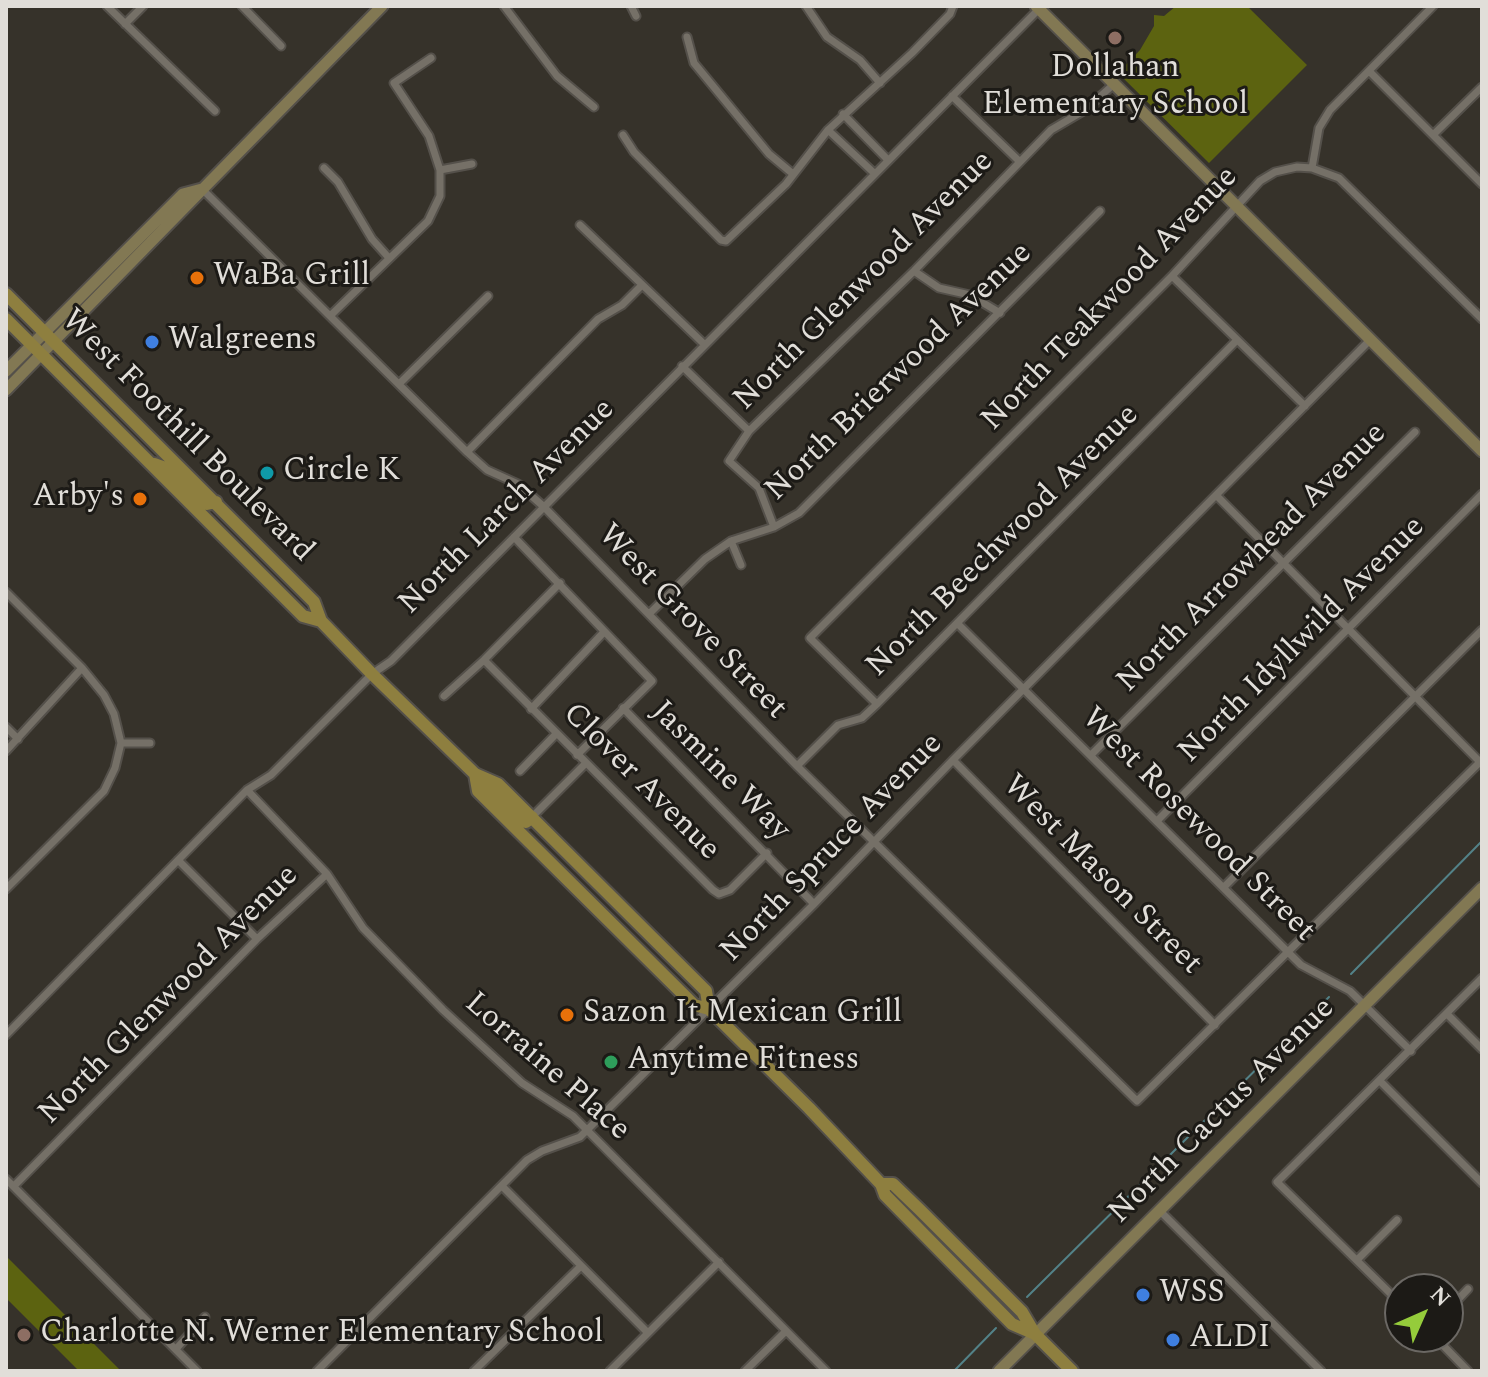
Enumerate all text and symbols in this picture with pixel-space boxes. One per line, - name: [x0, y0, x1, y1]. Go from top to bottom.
- marker: Dollahan Elementary School: [1106, 29, 1124, 47]
- place label: Dollahan Elementary School: [982, 51, 1248, 126]
- street label: North Glenwood Avenue: [727, 144, 1003, 420]
- street label: North Teakwood Avenue: [975, 160, 1247, 440]
- street label: North Brierwood Avenue: [759, 236, 1041, 510]
- place label: WaBa Grill: [213, 259, 370, 297]
- marker: WaBa Grill: [188, 269, 206, 287]
- street label: West Foothill Boulevard: [51, 302, 321, 572]
- place label: Walgreens: [168, 323, 317, 361]
- marker: Walgreens: [143, 333, 161, 351]
- street label: North Larch Avenue: [392, 392, 624, 624]
- street label: North Beechwood Avenue: [860, 398, 1148, 686]
- street label: North Arrowhead Avenue: [1110, 416, 1396, 702]
- place label: Circle K: [283, 454, 400, 492]
- marker: Circle K: [258, 464, 276, 482]
- place label: Arby's: [32, 480, 124, 518]
- marker: Arby's: [131, 490, 149, 508]
- street label: North Idyllwild Avenue: [1172, 510, 1434, 772]
- street label: West Grove Street: [588, 517, 794, 729]
- street label: Jasmine Way: [641, 694, 797, 850]
- street label: Clover Avenue: [553, 696, 727, 870]
- street label: West Rosewood Street: [1072, 701, 1322, 951]
- street label: North Spruce Avenue: [714, 726, 952, 972]
- street label: West Mason Street: [993, 768, 1209, 984]
- street label: North Glenwood Avenue: [32, 858, 308, 1134]
- street label: Lorraine Place: [455, 986, 637, 1150]
- street label: North Cactus Avenue: [1102, 991, 1344, 1233]
- place label: Sazon It Mexican Grill: [583, 996, 902, 1034]
- marker: Sazon It Mexican Grill: [558, 1006, 576, 1024]
- place label: Anytime Fitness: [627, 1043, 859, 1081]
- marker: Anytime Fitness: [602, 1053, 620, 1071]
- north arrow: [1384, 1273, 1464, 1353]
- place label: WSS: [1159, 1276, 1224, 1314]
- text: N: [1422, 1279, 1458, 1315]
- marker: WSS: [1134, 1286, 1152, 1304]
- place label: Charlotte N. Werner Elementary School: [40, 1316, 603, 1354]
- place label: ALDI: [1189, 1321, 1270, 1359]
- marker: Charlotte N. Werner Elementary School: [15, 1326, 33, 1344]
- marker: ALDI: [1164, 1331, 1182, 1349]

